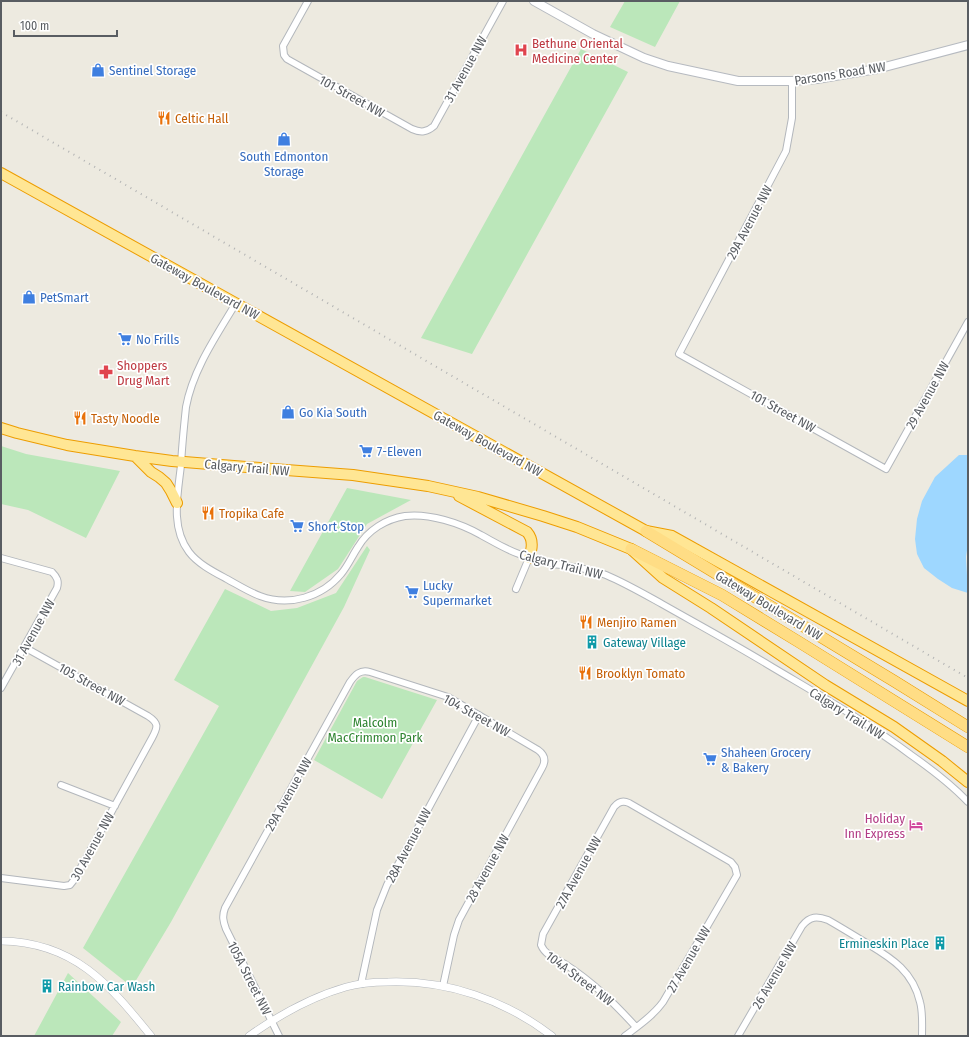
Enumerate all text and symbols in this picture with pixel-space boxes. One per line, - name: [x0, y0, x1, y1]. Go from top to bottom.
- scale bar: [14, 12, 117, 38]
- text: 100 m: [20, 19, 49, 33]
- street label: 31 Avenue NW: [441, 33, 490, 105]
- place label: Bethune Oriental Medicine Center: [532, 36, 623, 66]
- hospital icon: Bethune Oriental Medicine Center: [513, 42, 529, 58]
- street label: Parsons Road NW: [793, 59, 887, 88]
- shop icon: Sentinel Storage: [90, 62, 106, 78]
- place label: Sentinel Storage: [109, 63, 196, 78]
- street label: 101 Street NW: [317, 72, 387, 121]
- restaurant icon: Celtic Hall: [156, 110, 172, 126]
- place label: Celtic Hall: [175, 111, 229, 126]
- shop icon: South Edmonton Storage: [276, 131, 292, 147]
- place label: South Edmonton Storage: [240, 149, 328, 179]
- street label: 29A Avenue NW: [724, 183, 775, 262]
- street label: Gateway Boulevard NW: [148, 250, 262, 323]
- shop icon: PetSmart: [21, 289, 37, 305]
- place label: PetSmart: [40, 290, 89, 305]
- supermarket icon: No Frills: [117, 331, 133, 347]
- place label: No Frills: [136, 332, 180, 347]
- place label: Shoppers Drug Mart: [117, 358, 170, 388]
- street label: 29 Avenue NW: [903, 359, 952, 432]
- pharmacy icon: Shoppers Drug Mart: [98, 364, 114, 380]
- street label: 101 Street NW: [748, 387, 818, 436]
- shop icon: Go Kia South: [280, 404, 296, 420]
- place label: Go Kia South: [299, 405, 367, 420]
- street label: Gateway Boulevard NW: [431, 407, 545, 480]
- restaurant icon: Tasty Noodle: [72, 410, 88, 426]
- place label: Tasty Noodle: [91, 411, 160, 426]
- supermarket icon: 7-Eleven: [358, 443, 374, 459]
- place label: 7-Eleven: [377, 444, 422, 459]
- street label: Calgary Trail NW: [204, 456, 290, 479]
- restaurant icon: Tropika Cafe: [200, 505, 216, 521]
- place label: Tropika Cafe: [219, 506, 284, 521]
- supermarket icon: Short Stop: [289, 518, 305, 534]
- place label: Short Stop: [308, 519, 364, 534]
- street label: Calgary Trail NW: [518, 547, 604, 582]
- street label: Gateway Boulevard NW: [713, 568, 825, 643]
- place label: Lucky Supermarket: [423, 578, 492, 608]
- supermarket icon: Lucky Supermarket: [404, 584, 420, 600]
- street label: 31 Avenue NW: [9, 596, 58, 668]
- restaurant icon: Menjiro Ramen: [578, 614, 594, 630]
- place label: Menjiro Ramen: [597, 615, 677, 630]
- building icon: Gateway Village: [584, 634, 600, 650]
- place label: Gateway Village: [603, 635, 686, 650]
- street label: 105 Street NW: [56, 660, 128, 709]
- restaurant icon: Brooklyn Tomato: [577, 665, 593, 681]
- place label: Brooklyn Tomato: [596, 666, 686, 681]
- street label: Calgary Trail NW: [807, 684, 887, 743]
- street label: 104 Street NW: [441, 691, 513, 740]
- park label: Malcolm MacCrimmon Park: [327, 715, 424, 745]
- place label: Shaheen Grocery & Bakery: [721, 745, 811, 775]
- supermarket icon: Shaheen Grocery & Bakery: [702, 751, 718, 767]
- street label: 29A Avenue NW: [262, 755, 315, 834]
- street label: 28A Avenue NW: [383, 805, 434, 885]
- street label: 30 Avenue NW: [68, 809, 117, 883]
- place label: Holiday Inn Express: [845, 811, 905, 841]
- hotel icon: Holiday Inn Express: [908, 817, 924, 833]
- street label: 28 Avenue NW: [463, 832, 512, 905]
- street label: 27A Avenue NW: [552, 833, 605, 911]
- street label: 27 Avenue NW: [664, 923, 713, 995]
- building icon: Ermineskin Place: [932, 935, 948, 951]
- place label: Ermineskin Place: [839, 936, 929, 951]
- street label: 105A Street NW: [225, 939, 275, 1018]
- street label: 26 Avenue NW: [749, 939, 800, 1011]
- street label: 104A Street NW: [543, 948, 617, 1009]
- building icon: Rainbow Car Wash: [39, 978, 55, 994]
- place label: Rainbow Car Wash: [58, 979, 155, 994]

